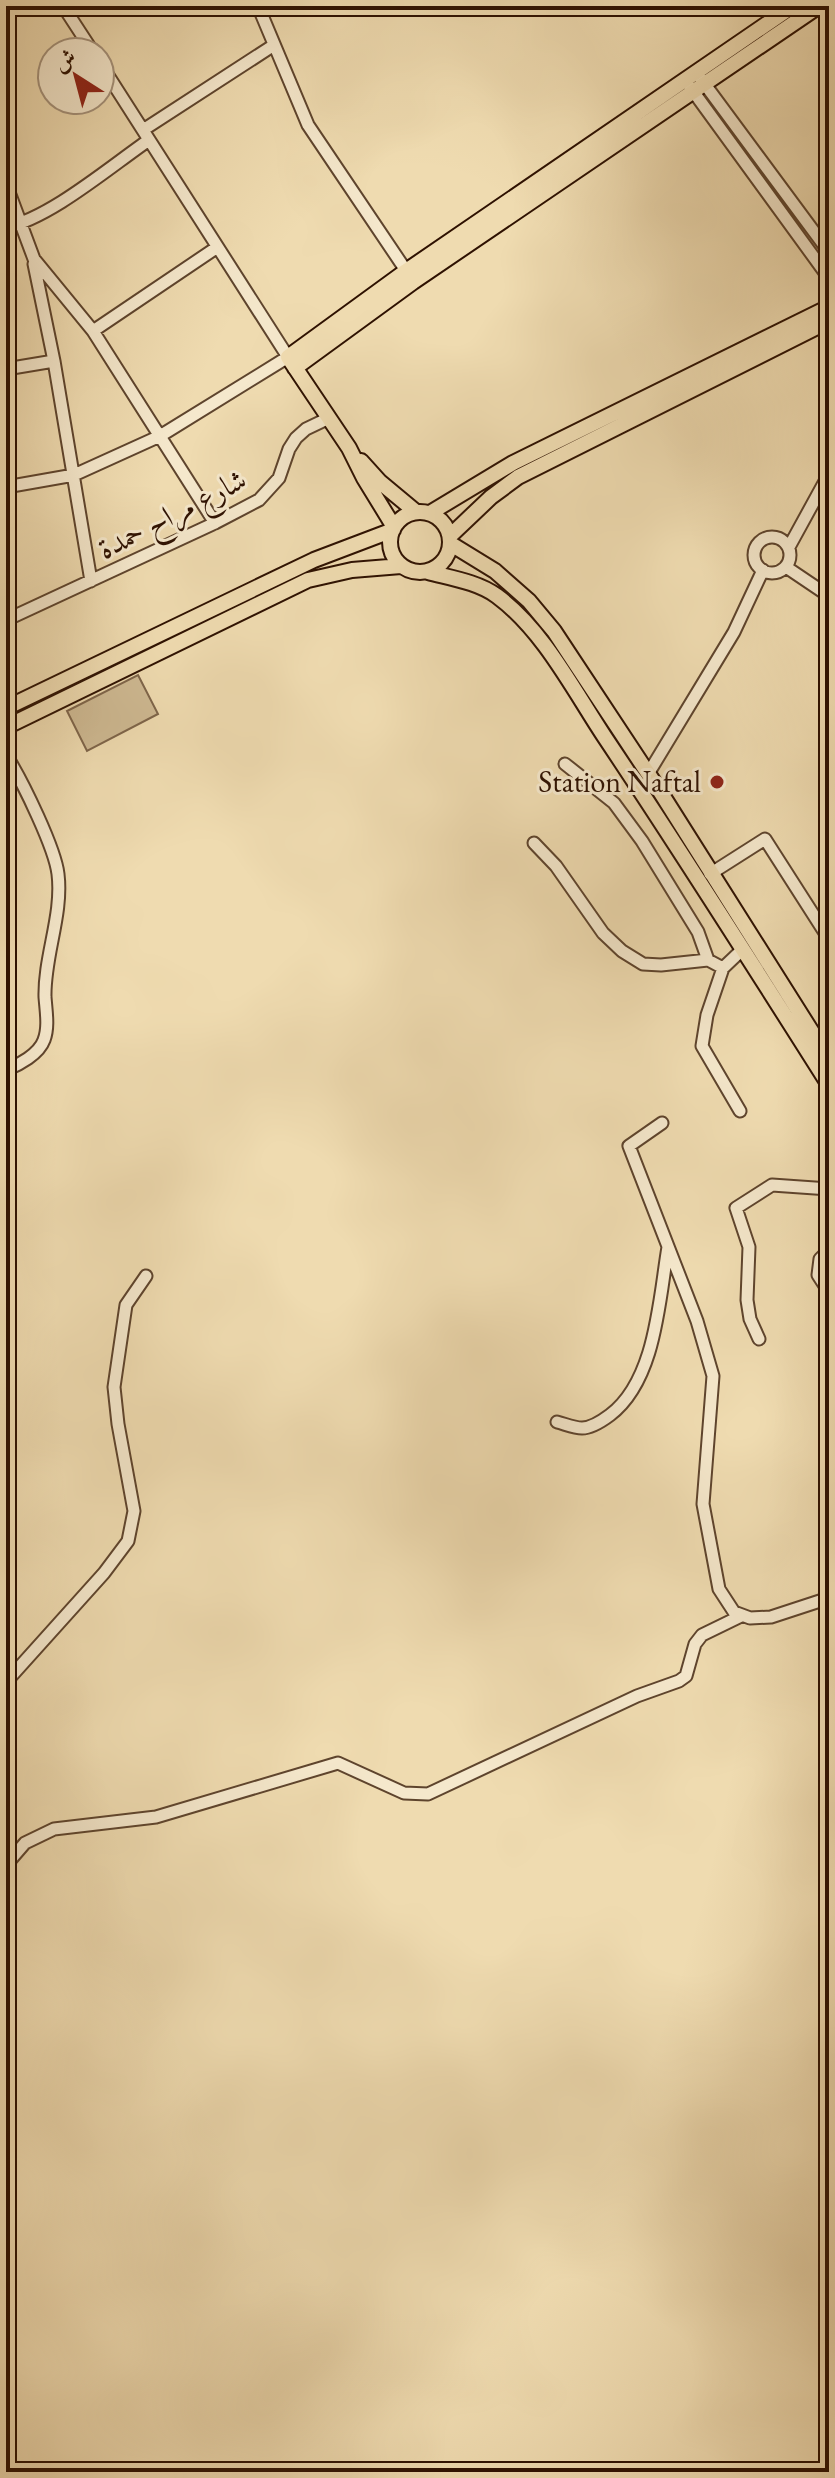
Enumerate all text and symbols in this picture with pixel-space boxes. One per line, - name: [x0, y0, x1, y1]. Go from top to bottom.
- north arrow: [36, 36, 116, 116]
- text: ش: [47, 42, 82, 78]
- street label: شارع مراح حمدة: [91, 459, 256, 574]
- place label: Station Naftal: [538, 762, 701, 801]
- marker: Station Naftal: [708, 773, 726, 791]

